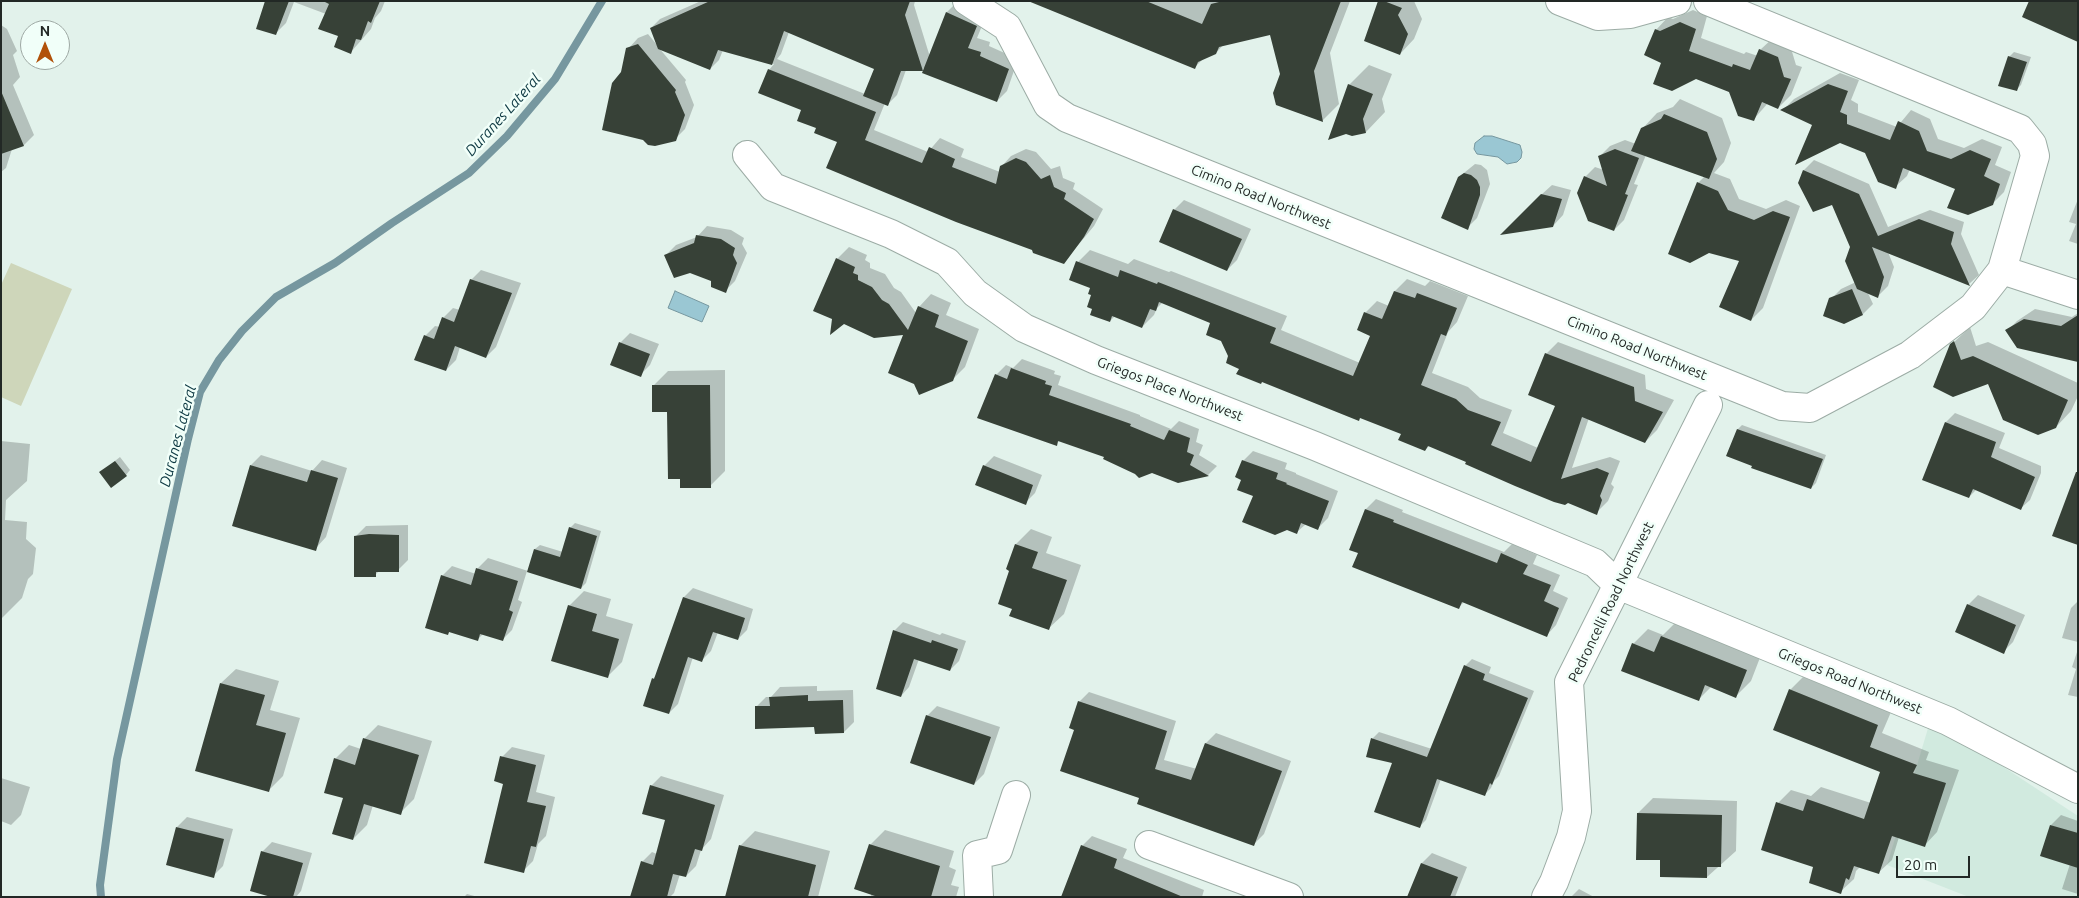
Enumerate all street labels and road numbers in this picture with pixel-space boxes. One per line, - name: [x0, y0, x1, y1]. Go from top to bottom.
- street label: Cimino Road Northwest: [1189, 161, 1333, 233]
- street label: Cimino Road Northwest: [1565, 312, 1709, 384]
- street label: Griegos Place Northwest: [1095, 353, 1245, 425]
- street label: Pedroncelli Road Northwest: [1565, 519, 1657, 685]
- street label: Griegos Road Northwest: [1776, 644, 1924, 718]

